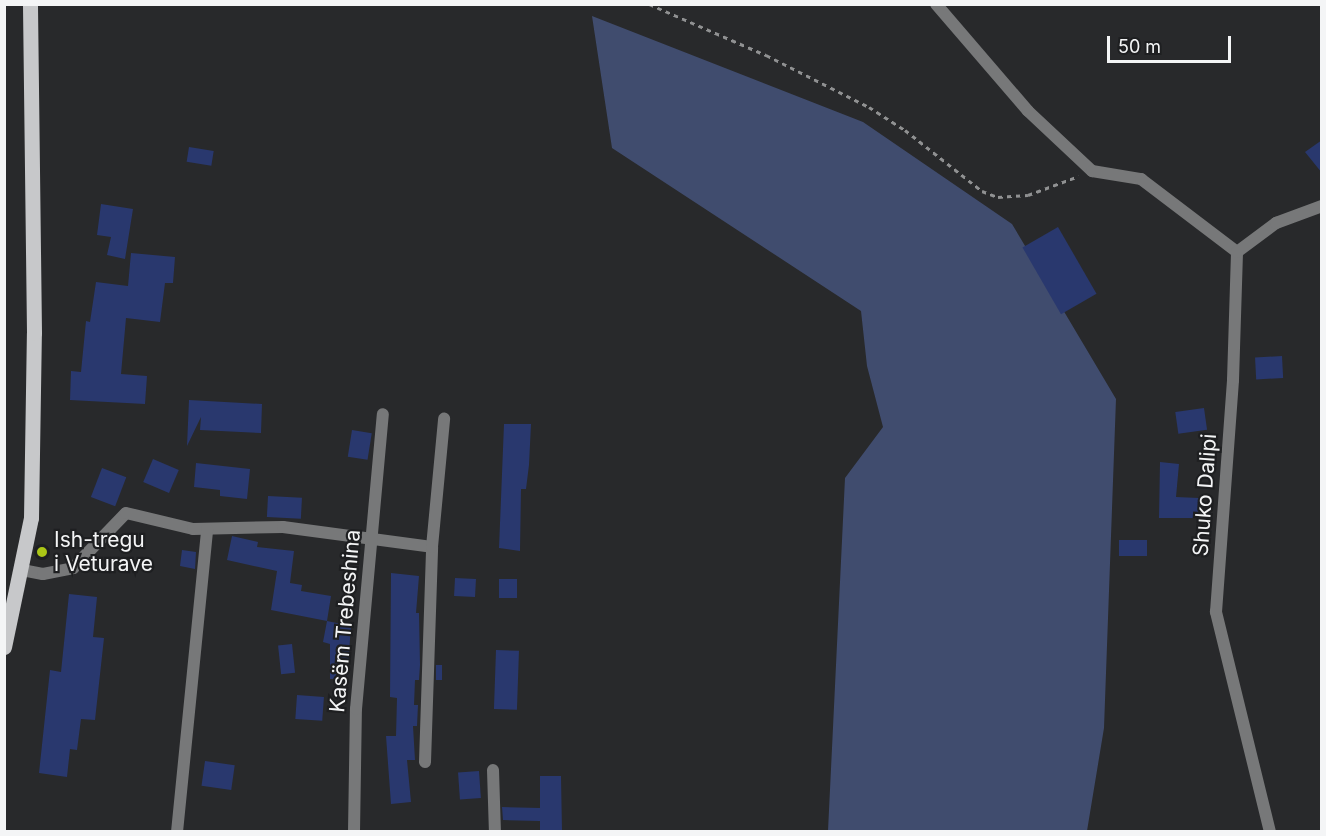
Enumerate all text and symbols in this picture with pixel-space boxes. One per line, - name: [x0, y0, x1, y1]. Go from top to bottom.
- scale bar: [1110, 24, 1234, 62]
- text: 50 m: [1118, 36, 1161, 57]
- street label: Shuko Dalipi: [1188, 433, 1222, 557]
- place label: Ish-tregu i Veturave: [54, 527, 153, 577]
- street label: Kasëm Trebeshina: [324, 528, 366, 714]
- marker: Ish-tregu i Veturave: [35, 545, 49, 559]

